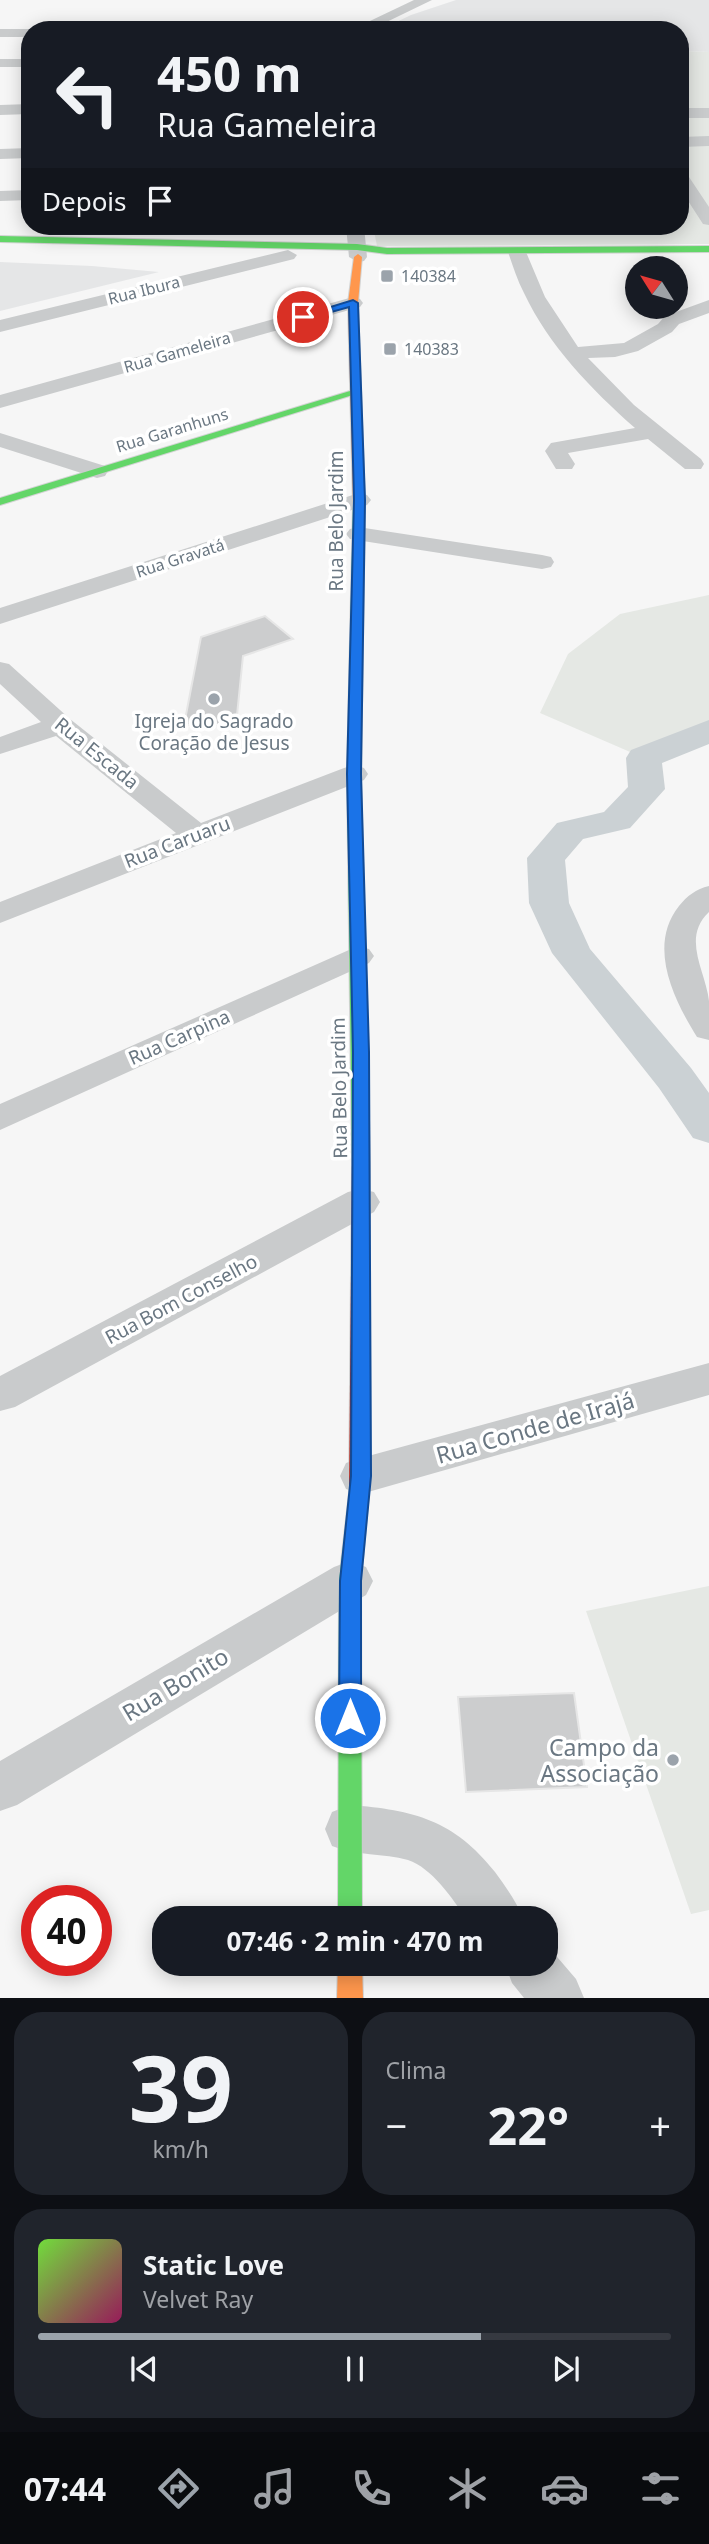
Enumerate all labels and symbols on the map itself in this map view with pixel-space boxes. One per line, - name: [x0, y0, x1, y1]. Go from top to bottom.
- north arrow: [625, 256, 688, 318]
- place label: 140384: [401, 265, 456, 287]
- marker: 140384: [379, 268, 395, 284]
- street label: Rua Ibura: [106, 270, 182, 310]
- pin: [273, 287, 333, 347]
- street label: Rua Gameleira: [121, 326, 233, 378]
- place label: 140383: [404, 338, 459, 360]
- marker: 140383: [382, 341, 398, 357]
- street label: Rua Garanhuns: [113, 403, 231, 457]
- street label: Rua Belo Jardim: [323, 450, 349, 592]
- street label: Rua Gravatá: [133, 533, 227, 583]
- marker: Igreja do Sagrado Coração de Jesus: [206, 691, 222, 707]
- place label: Igreja do Sagrado Coração de Jesus: [134, 708, 294, 756]
- street label: Rua Escada: [50, 711, 144, 795]
- street label: Rua Caruaru: [120, 810, 234, 874]
- street label: Rua Carpina: [124, 1003, 234, 1071]
- street label: Rua Belo Jardim: [325, 1017, 353, 1159]
- street label: Rua Bom Conselho: [100, 1248, 262, 1350]
- street label: Rua Conde de Irajá: [432, 1383, 638, 1471]
- street label: Rua Bonito: [116, 1640, 234, 1728]
- position arrow: [313, 1681, 387, 1755]
- place label: Campo da Associação: [541, 1731, 659, 1789]
- marker: Campo da Associação: [665, 1752, 681, 1768]
- speed limit sign: 40: [21, 1885, 112, 1976]

